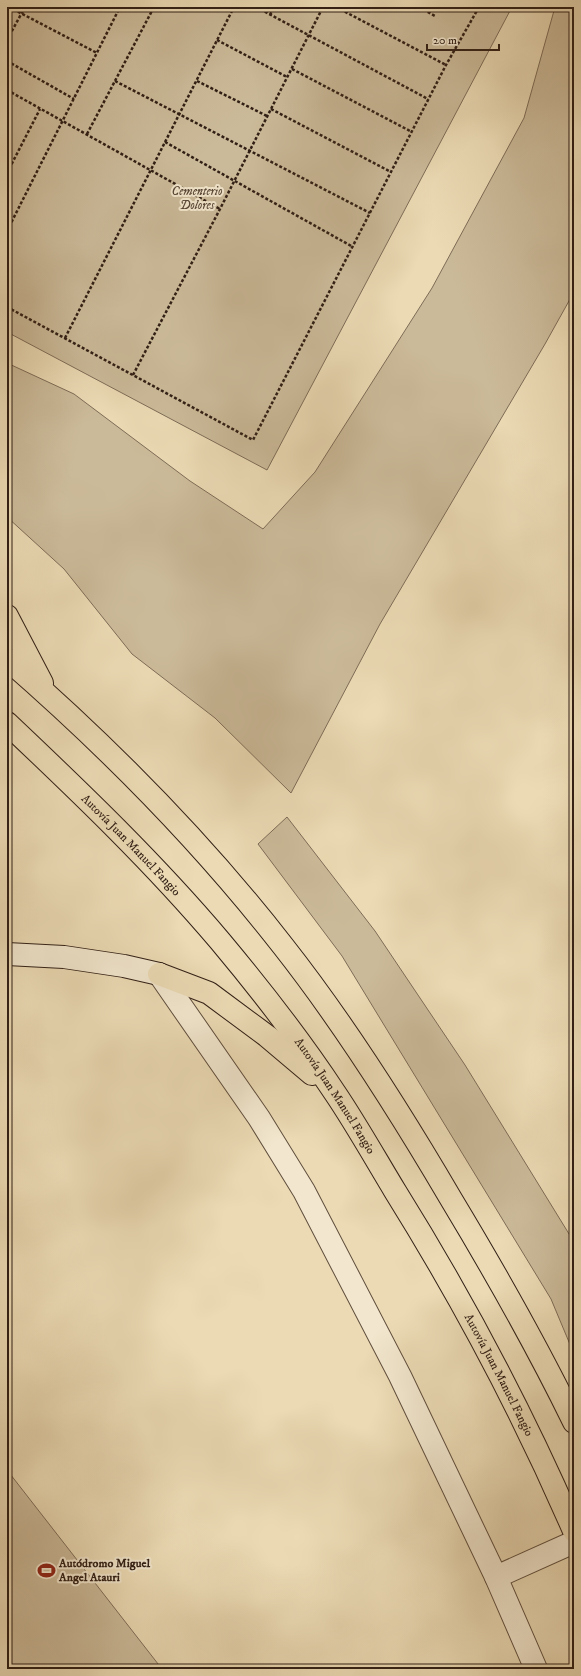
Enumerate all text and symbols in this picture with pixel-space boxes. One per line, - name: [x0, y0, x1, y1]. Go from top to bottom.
- scale bar: [427, 26, 499, 52]
- text: 20 m: [433, 33, 457, 48]
- park label: Cementerio Dolores: [172, 184, 223, 213]
- street label: Autovía Juan Manuel Fangio: [78, 791, 184, 899]
- street label: Autovía Juan Manuel Fangio: [291, 1035, 379, 1157]
- street label: Autovía Juan Manuel Fangio: [461, 1311, 537, 1439]
- place label: Autódromo Miguel Angel Atauri: [58, 1556, 150, 1585]
- sports icon: Autódromo Miguel Angel Atauri: [36, 1560, 56, 1580]

